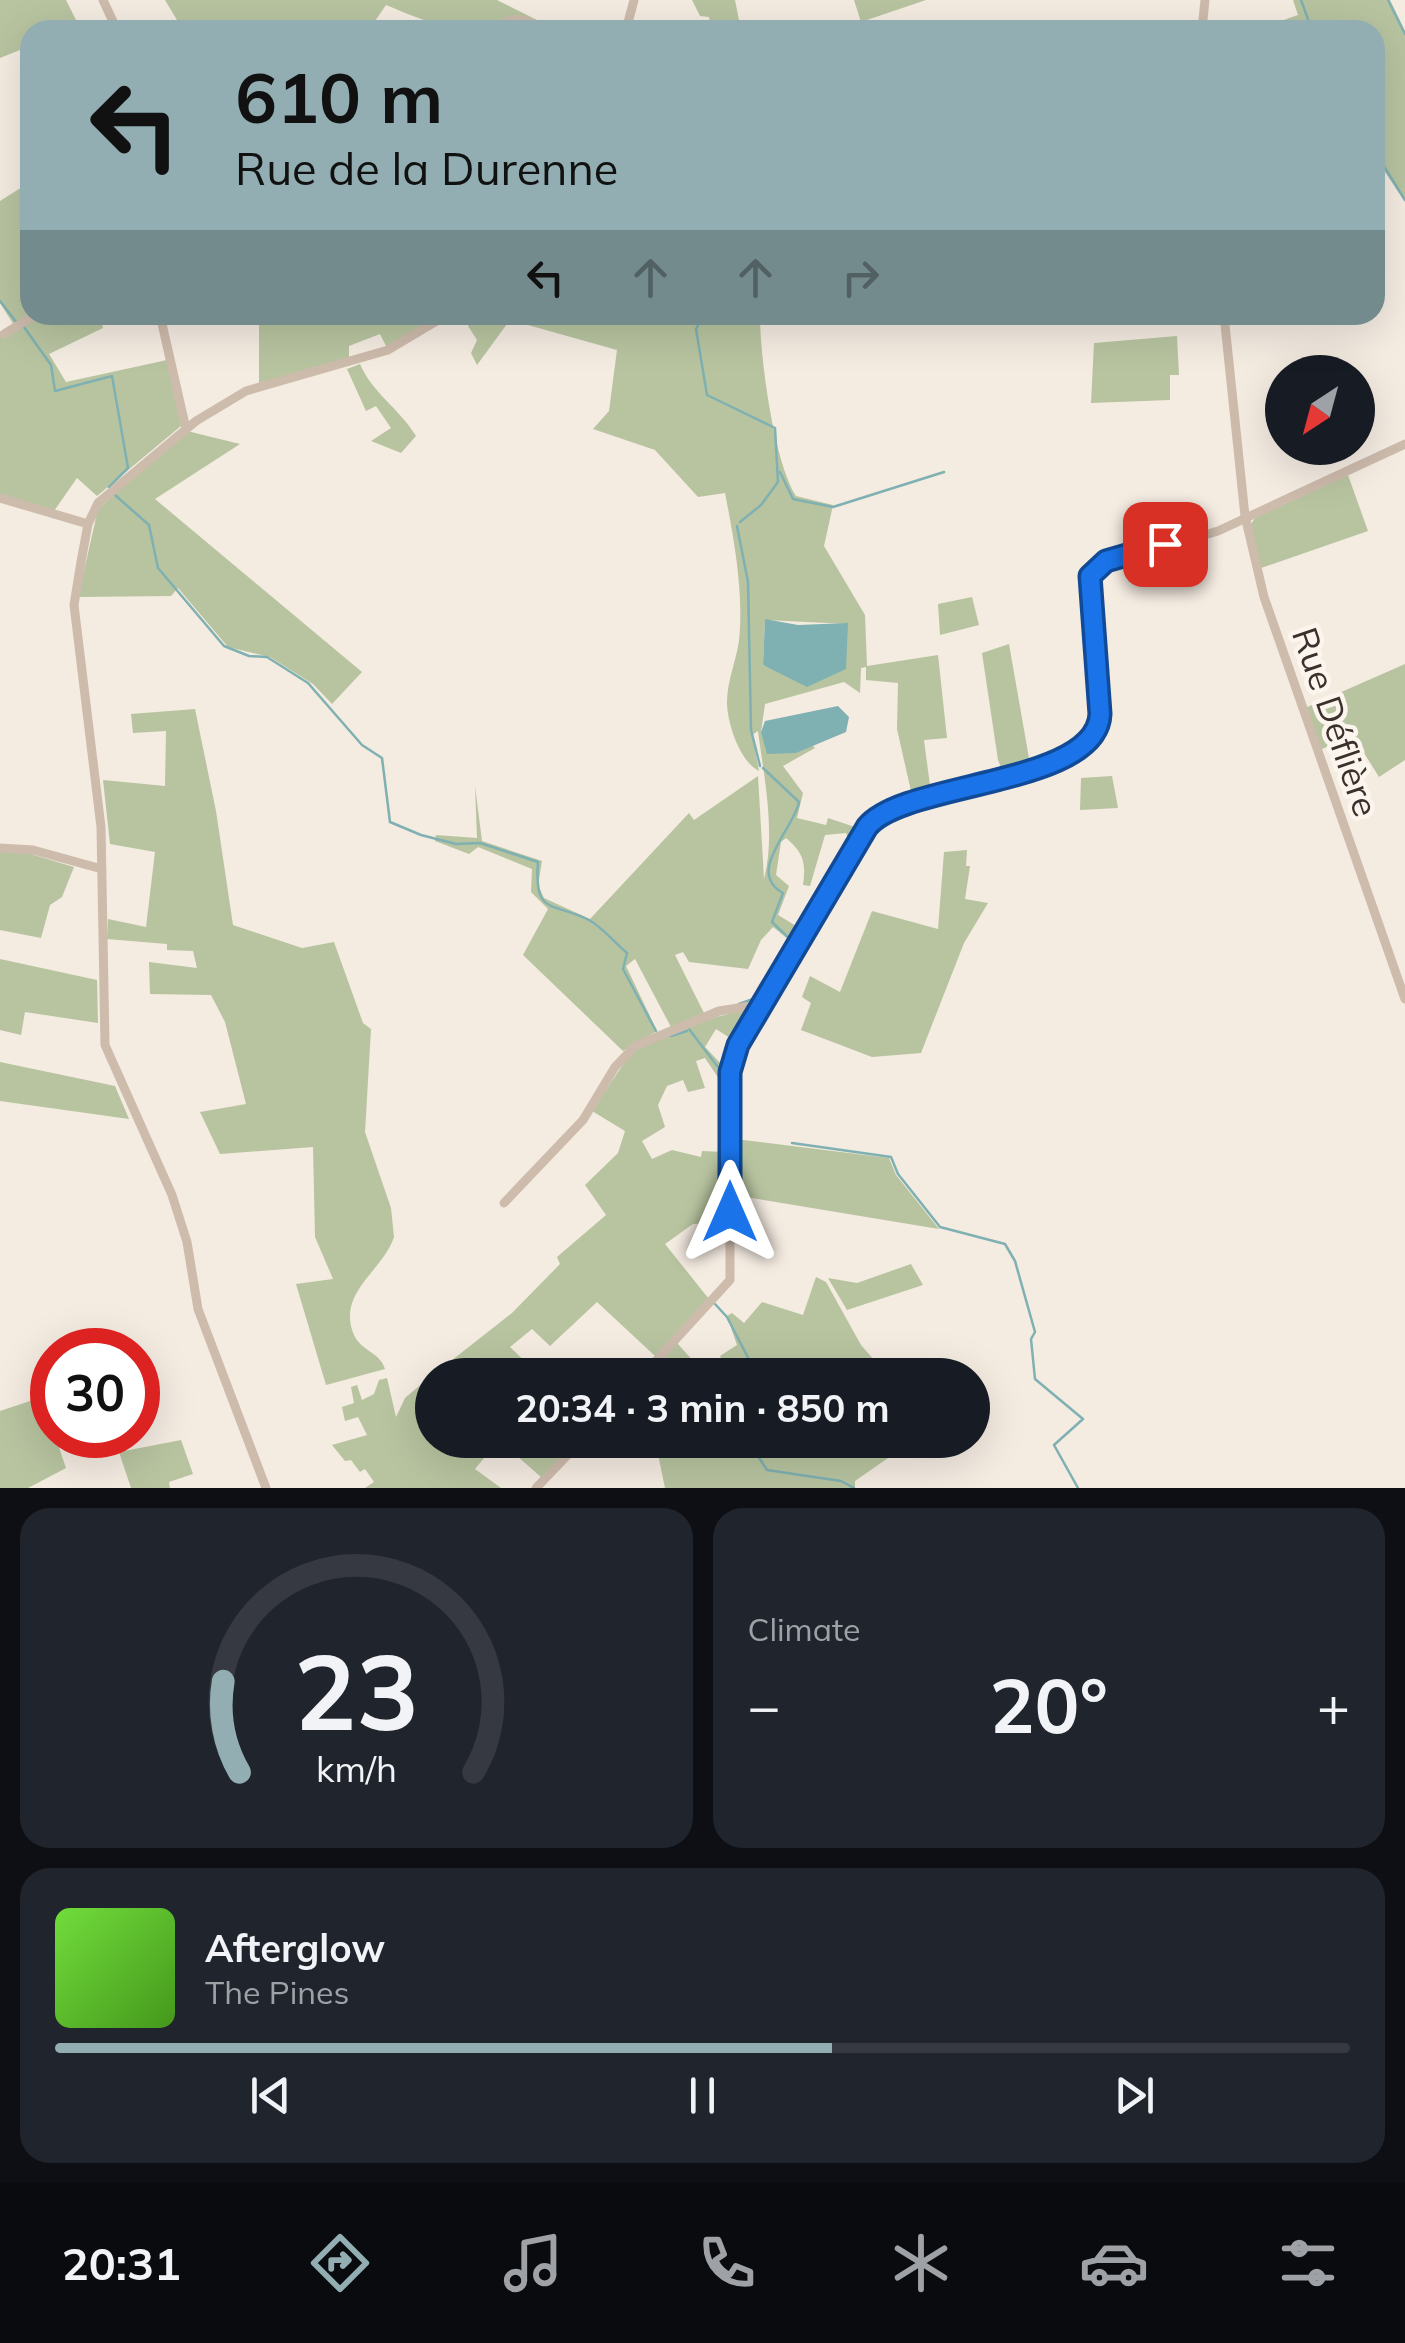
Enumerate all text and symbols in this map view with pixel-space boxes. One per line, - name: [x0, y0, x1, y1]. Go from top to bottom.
- text: 610 m: [235, 53, 443, 141]
- icon: left: [70, 60, 200, 190]
- text: Rue de la Durenne: [235, 140, 618, 196]
- icon: left: [518, 250, 573, 305]
- icon: ahead: [623, 250, 678, 305]
- icon: ahead: [728, 250, 783, 305]
- icon: right: [833, 250, 888, 305]
- north arrow: [1265, 355, 1375, 465]
- map controls: [1265, 355, 1375, 465]
- pin: [1123, 502, 1208, 587]
- icon: arrive: [1138, 517, 1193, 572]
- street label: Rue Déflière: [1283, 621, 1389, 822]
- position arrow: [678, 1160, 782, 1264]
- speed limit sign: 30: [30, 1328, 160, 1458]
- text: 20:34 · 3 min · 850 m: [515, 1384, 890, 1432]
- text: Climate: [748, 1609, 860, 1649]
- text: 23: [294, 1625, 419, 1756]
- text: 20°: [990, 1658, 1108, 1752]
- text: −: [748, 1671, 781, 1740]
- text: +: [1317, 1671, 1350, 1740]
- text: km/h: [316, 1746, 397, 1791]
- text: Afterglow: [205, 1924, 385, 1972]
- text: The Pines: [205, 1972, 349, 2012]
- icon: previous: [243, 2068, 298, 2123]
- icon: pause: [675, 2068, 730, 2123]
- icon: next: [1107, 2068, 1162, 2123]
- icon: directions: [305, 2228, 375, 2298]
- icon: music: [498, 2228, 568, 2298]
- icon: phone: [692, 2228, 762, 2298]
- icon: climate: [886, 2228, 956, 2298]
- icon: car: [1079, 2228, 1149, 2298]
- icon: filters: [1273, 2228, 1343, 2298]
- text: 20:31: [62, 2235, 181, 2291]

